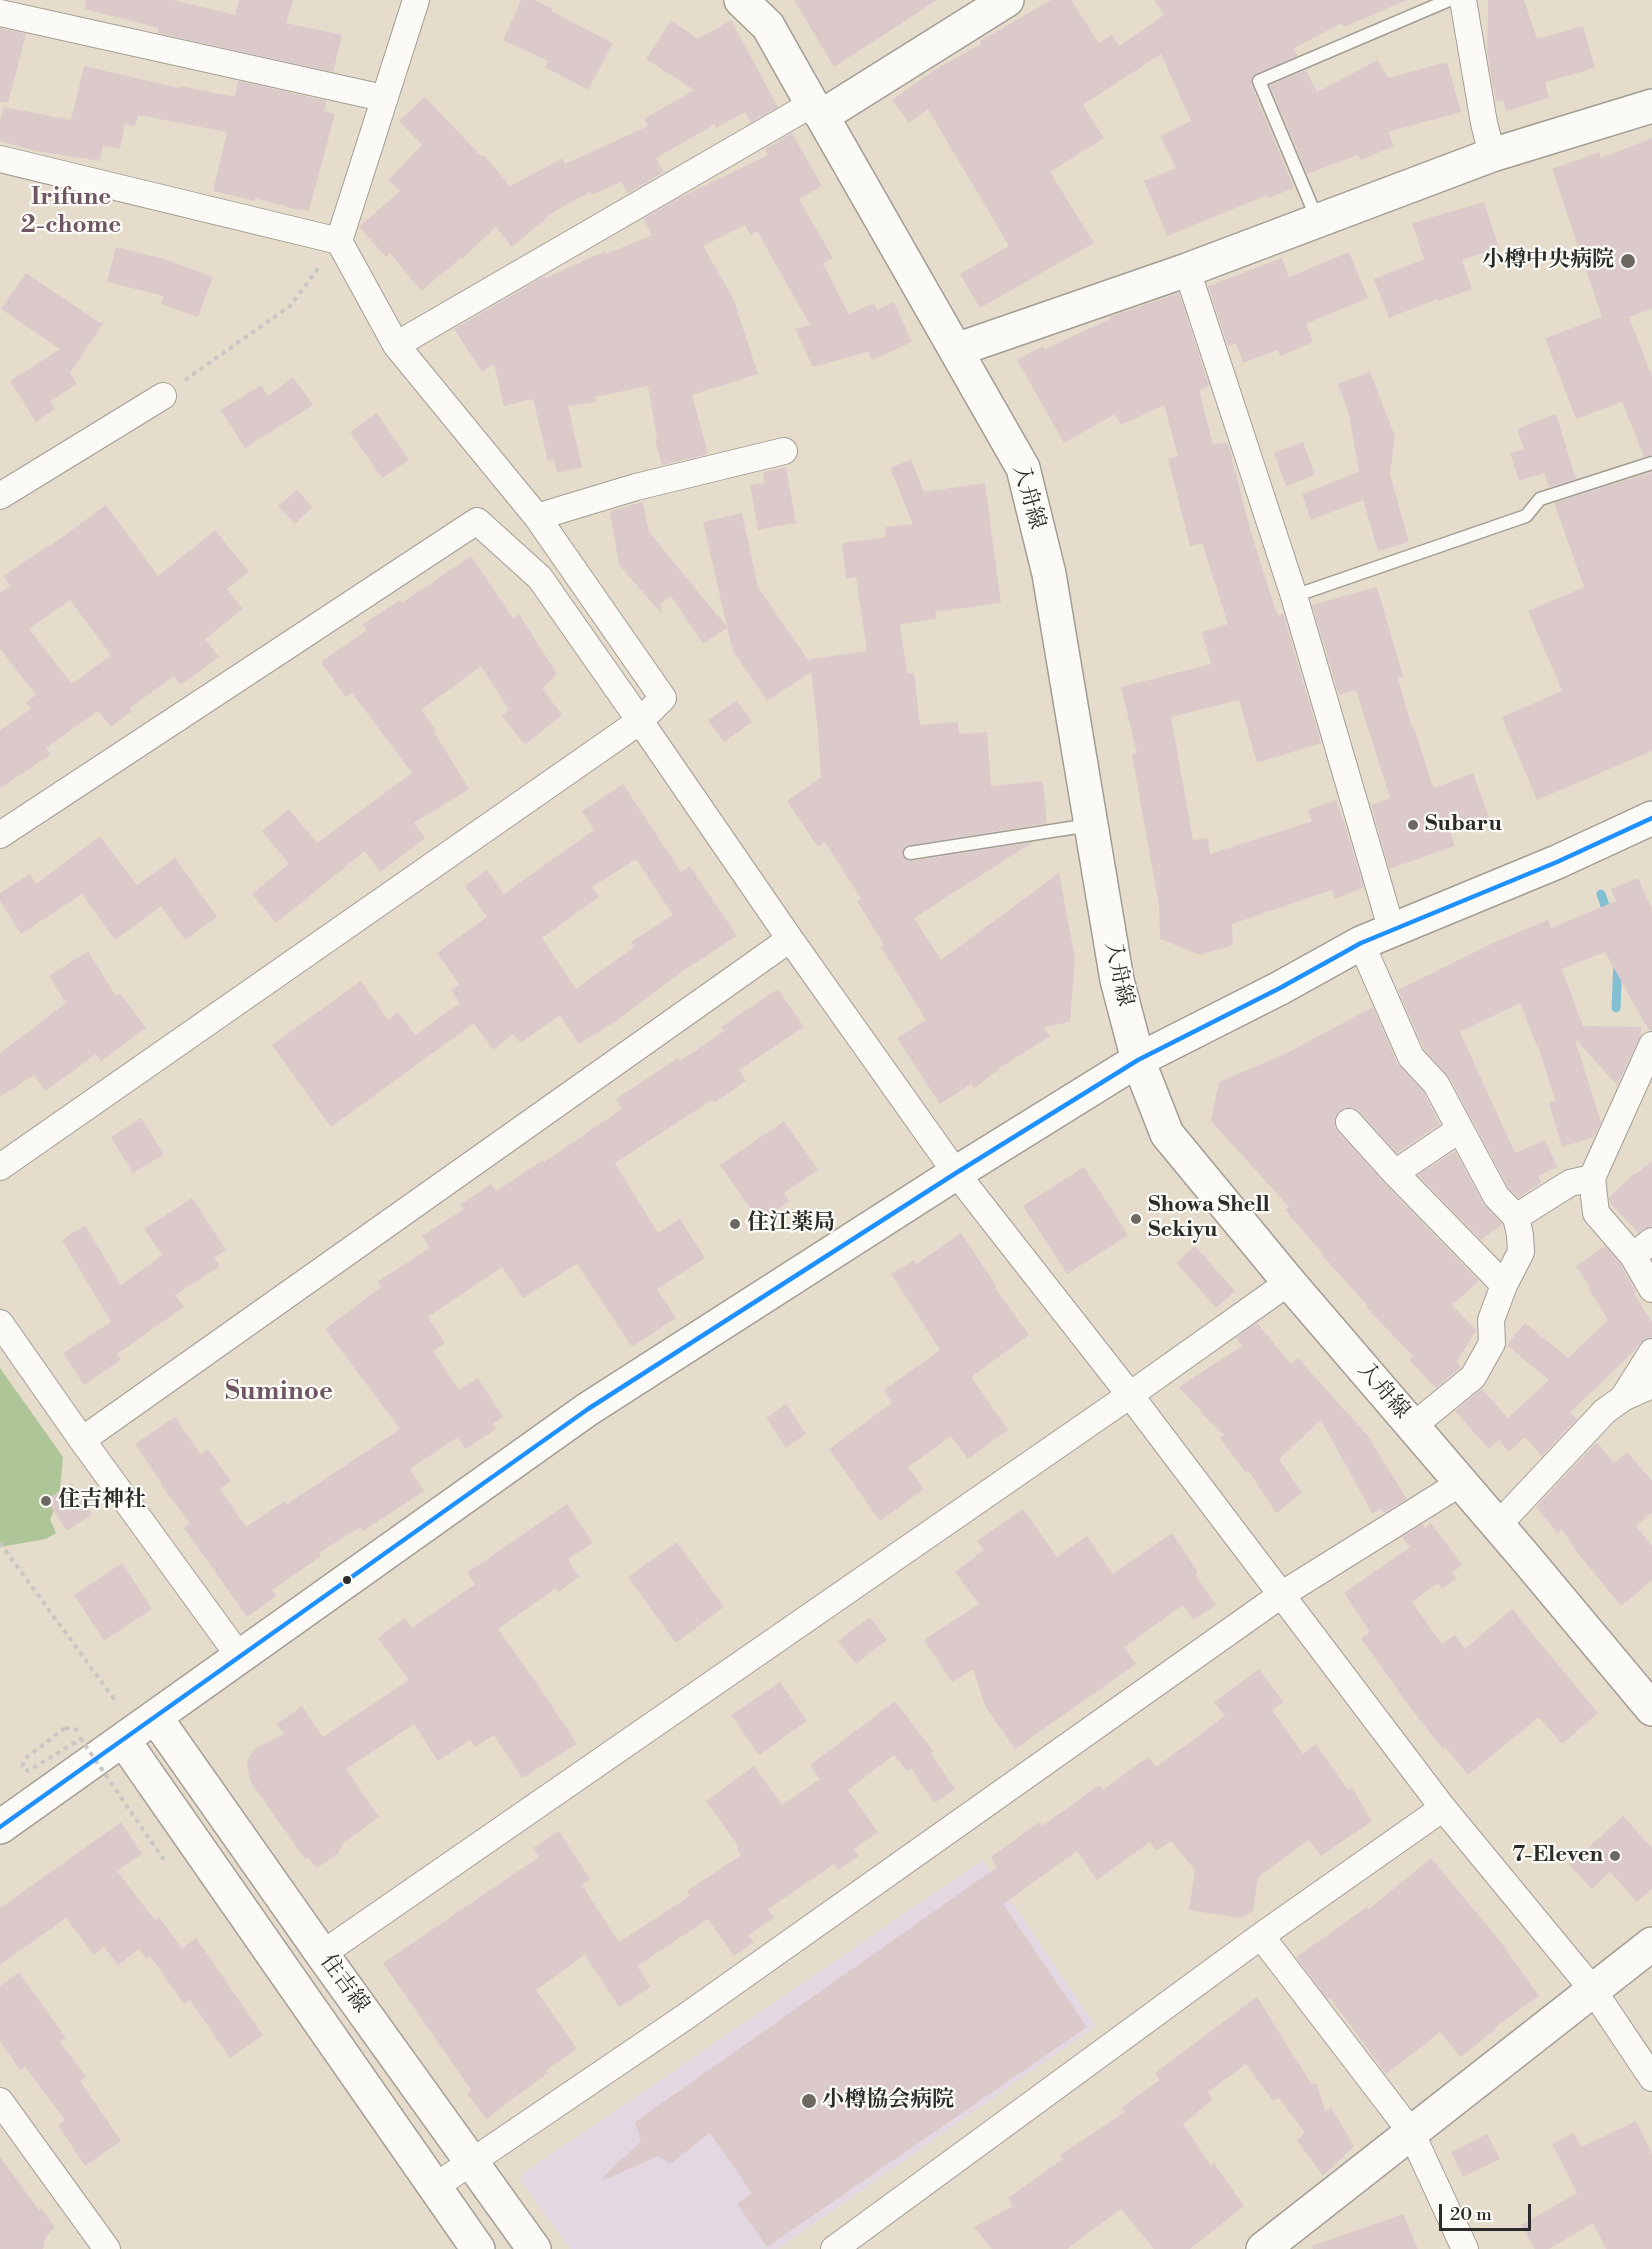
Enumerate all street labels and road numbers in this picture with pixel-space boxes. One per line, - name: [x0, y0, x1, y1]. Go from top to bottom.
- street label: 入舟線: [1006, 462, 1050, 532]
- street label: 入舟線: [1098, 939, 1138, 1009]
- street label: 入舟線: [1351, 1357, 1415, 1425]
- street label: 住吉線: [314, 1950, 374, 2018]

